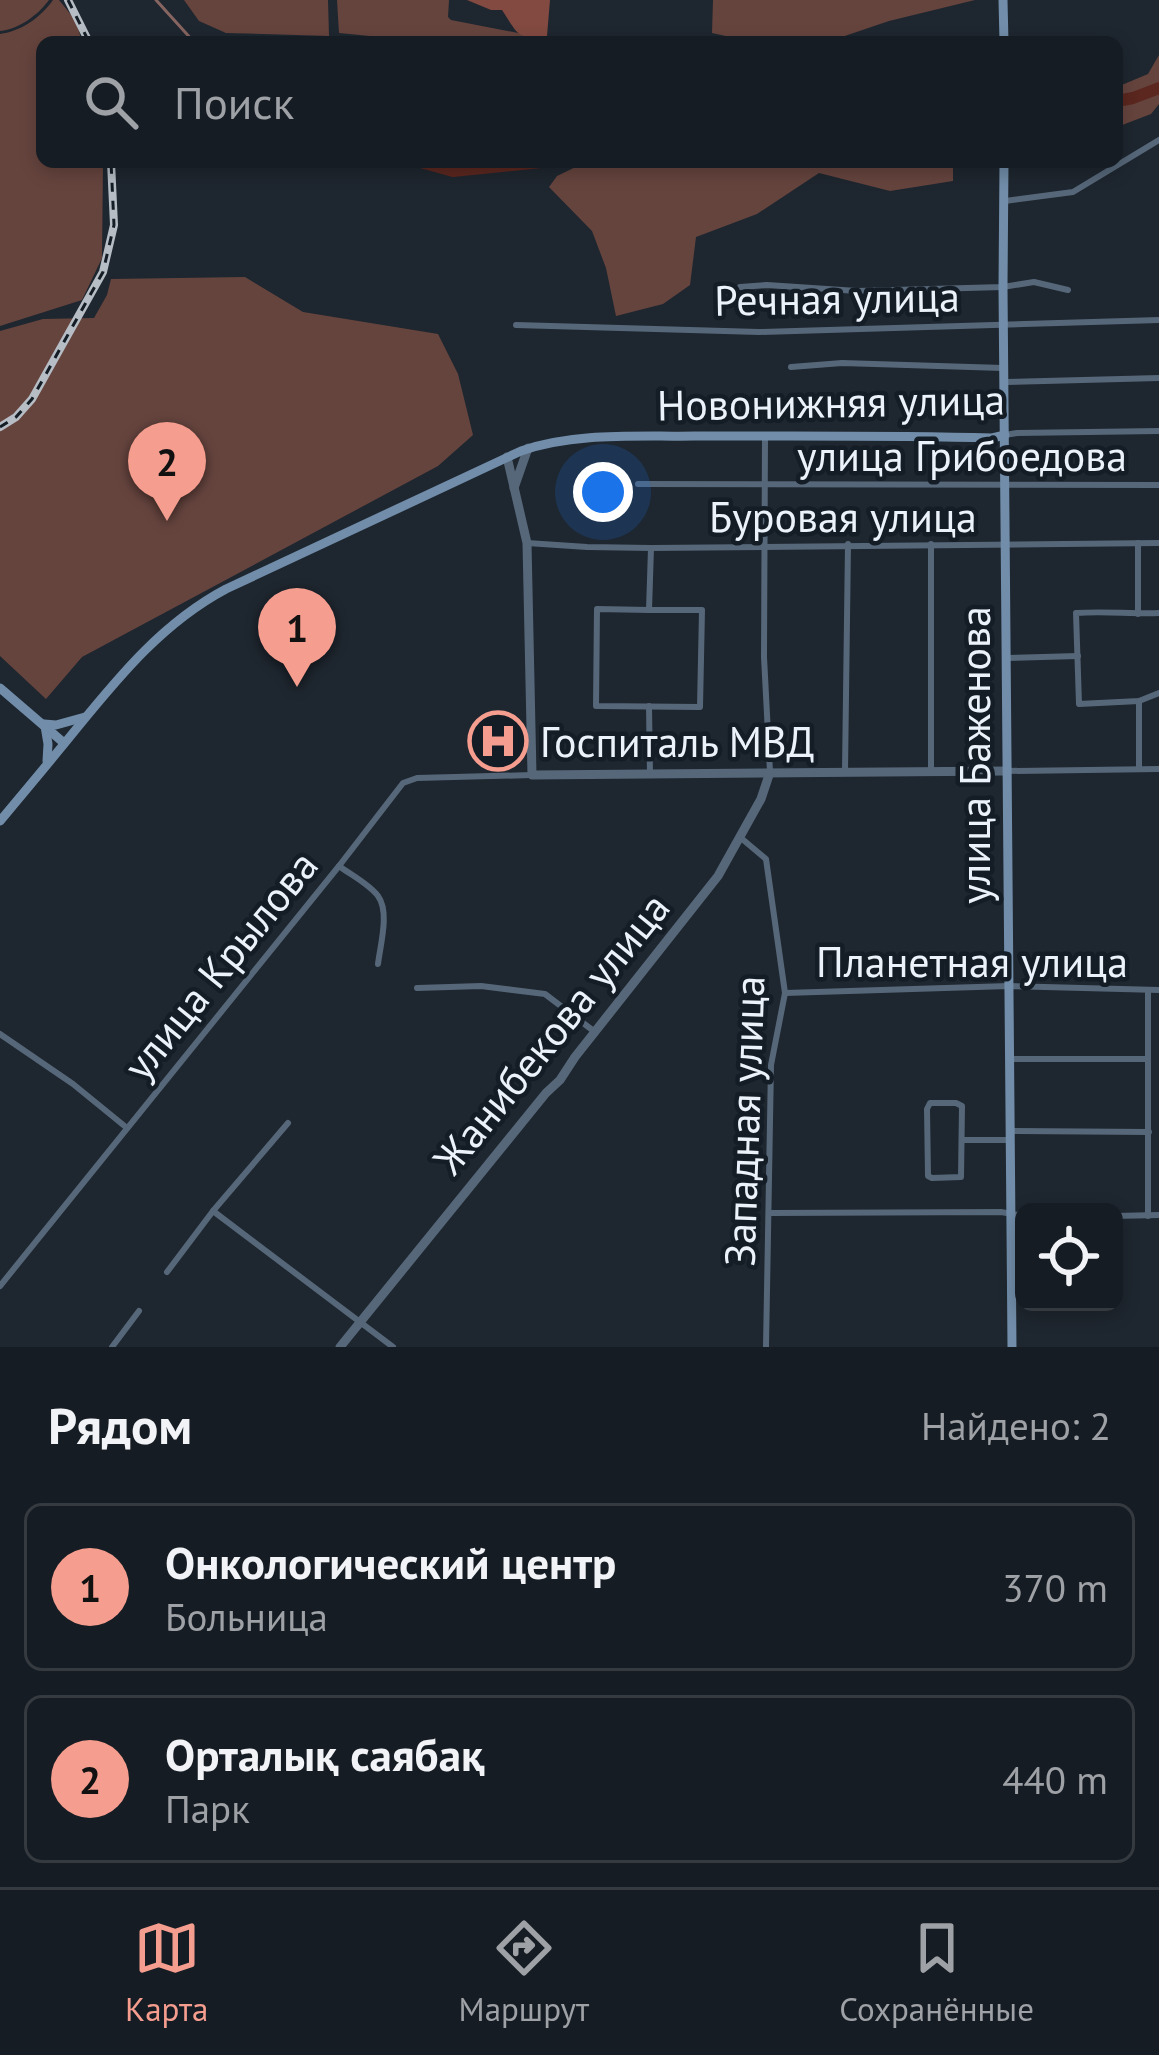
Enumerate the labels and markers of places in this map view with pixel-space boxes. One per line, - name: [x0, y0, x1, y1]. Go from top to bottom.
- pin: 2: [128, 422, 206, 521]
- pin: 1: [258, 588, 336, 687]
- hospital icon: Госпиталь МВД: [467, 710, 529, 772]
- place label: Госпиталь МВД: [540, 714, 815, 769]

